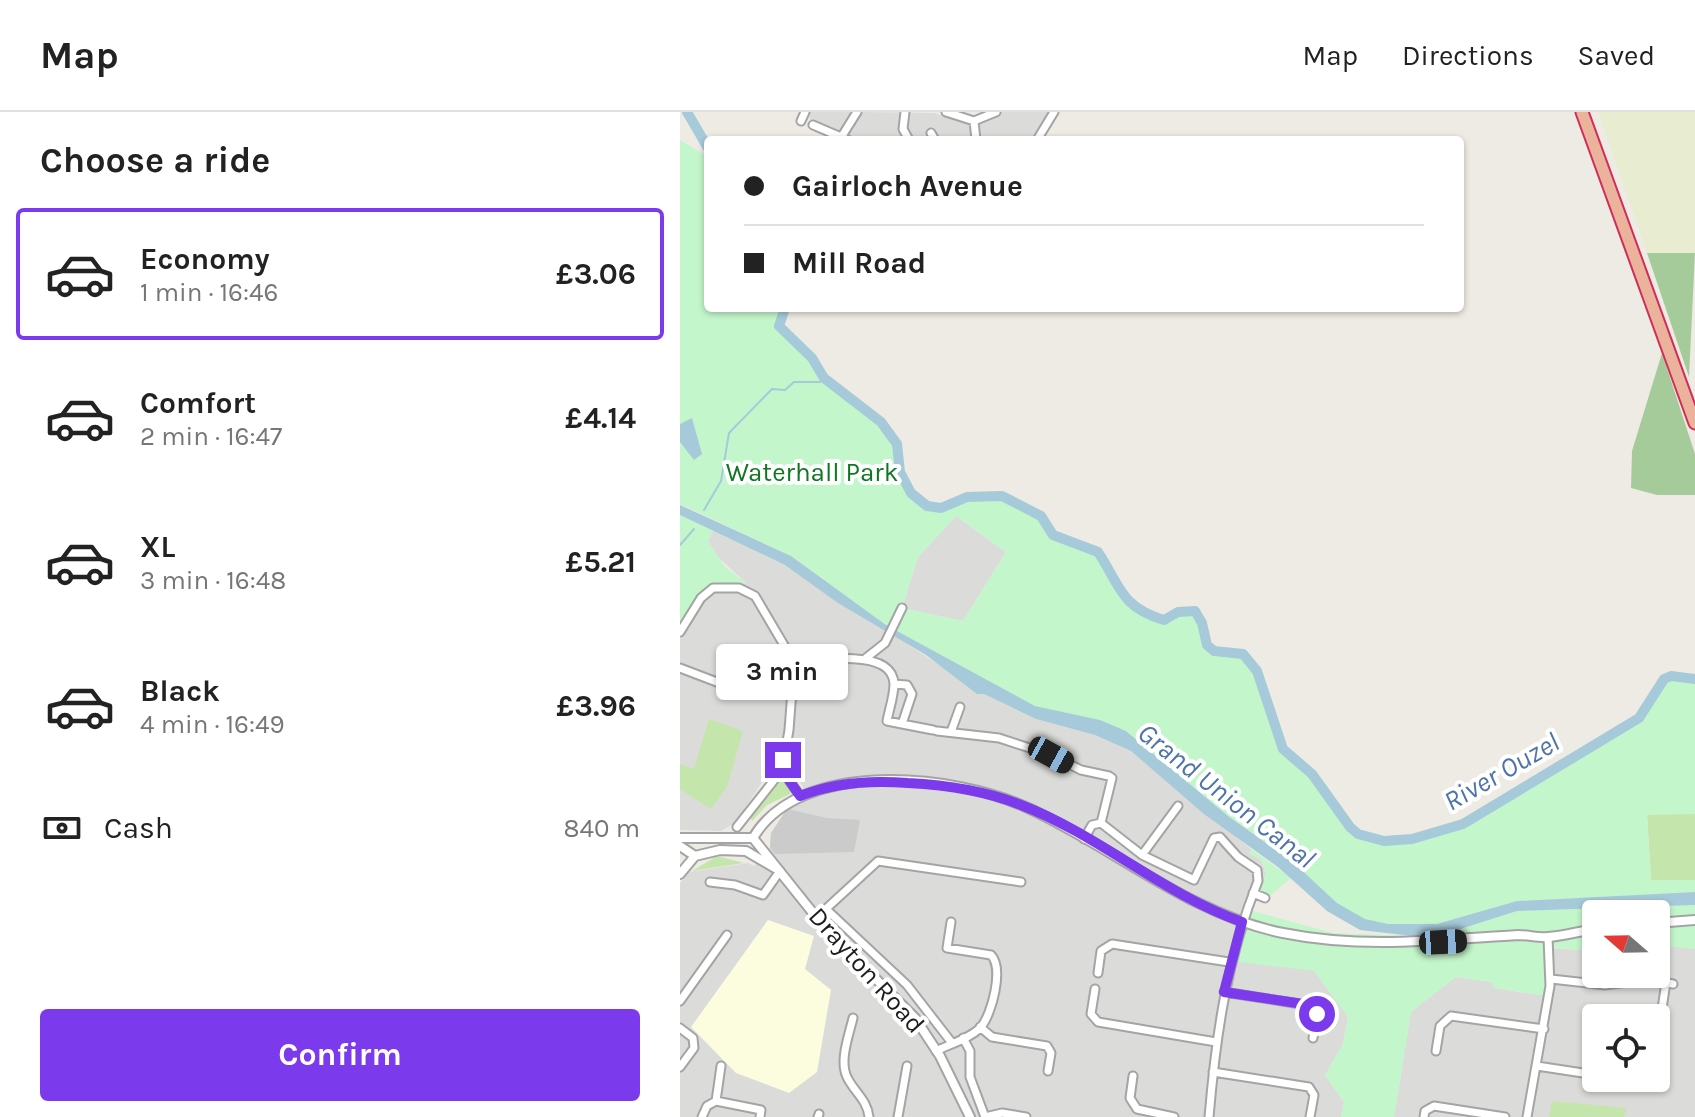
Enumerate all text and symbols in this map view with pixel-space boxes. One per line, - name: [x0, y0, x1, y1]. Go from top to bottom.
- text: Map: [40, 33, 119, 78]
- text: Map: [1303, 39, 1358, 72]
- text: Directions: [1402, 39, 1534, 72]
- text: Saved: [1578, 39, 1655, 72]
- text: Choose a ride: [40, 139, 270, 181]
- text: Gairloch Avenue: [792, 168, 1023, 204]
- icon: car: [44, 238, 116, 310]
- text: Economy: [140, 241, 270, 277]
- text: Mill Road: [792, 245, 926, 281]
- text: £3.06: [556, 256, 636, 292]
- text: 1 min · 16:46: [140, 277, 278, 308]
- icon: car: [44, 382, 116, 454]
- text: Comfort: [140, 385, 256, 421]
- text: £4.14: [565, 400, 636, 436]
- text: 2 min · 16:47: [140, 421, 282, 452]
- park label: Waterhall Park: [726, 457, 898, 488]
- icon: car: [44, 526, 116, 598]
- text: XL: [140, 529, 175, 565]
- text: £5.21: [565, 544, 636, 580]
- text: 3 min · 16:48: [140, 565, 286, 596]
- callout: 3 min: [717, 644, 849, 700]
- text: 3 min: [746, 656, 818, 687]
- icon: car: [44, 670, 116, 742]
- text: Black: [140, 673, 220, 709]
- text: £3.96: [556, 688, 636, 724]
- text: 4 min · 16:49: [140, 709, 285, 740]
- water label: Grand Union Canal: [1131, 716, 1322, 875]
- water label: River Ouzel: [1438, 725, 1565, 818]
- car: [1024, 733, 1078, 777]
- route end: [765, 742, 801, 778]
- icon: cash: [40, 806, 84, 850]
- text: Cash: [104, 810, 173, 846]
- text: 840 m: [564, 813, 640, 844]
- north arrow: [1582, 900, 1670, 988]
- map controls: [1582, 900, 1670, 1092]
- street label: Drayton Road: [802, 901, 931, 1040]
- car: [1418, 929, 1468, 955]
- route start: [1299, 996, 1335, 1032]
- button: locate: [1582, 1004, 1670, 1092]
- button: Confirm: [40, 1009, 640, 1101]

